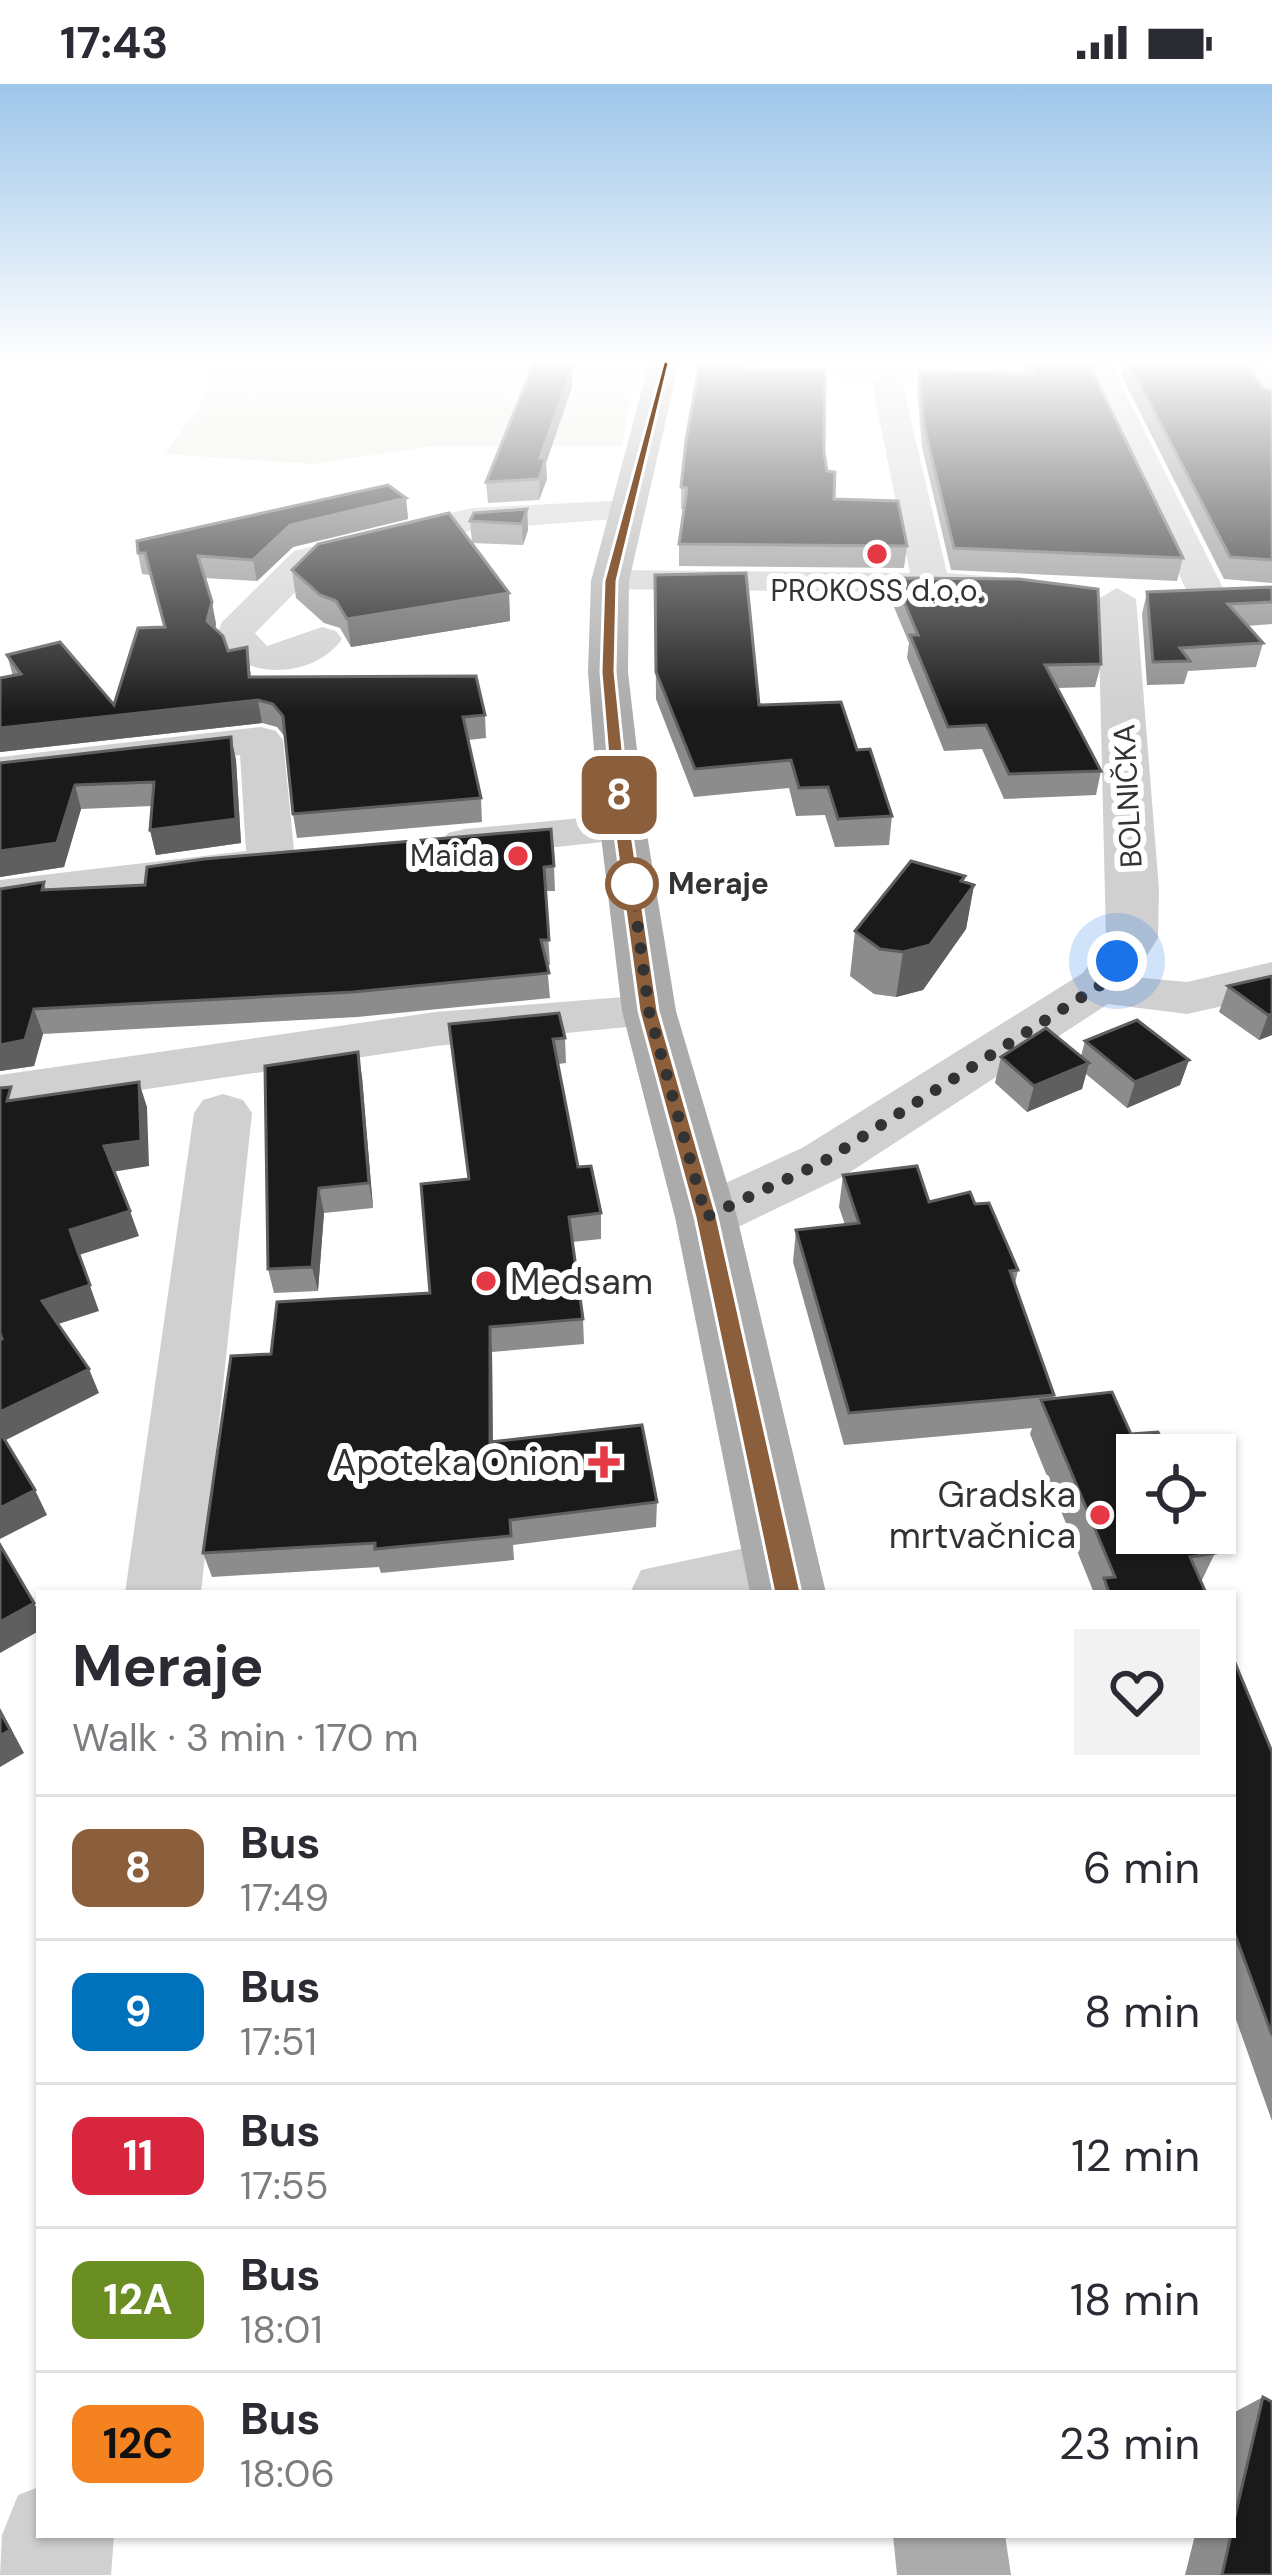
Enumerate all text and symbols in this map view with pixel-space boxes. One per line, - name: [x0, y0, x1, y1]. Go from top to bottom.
- text: 17:43: [60, 13, 168, 72]
- marker: PROKOSS d.o.o.: [864, 541, 890, 567]
- place label: PROKOSS d.o.o.: [771, 571, 983, 610]
- street label: BOLNIČKA: [1104, 723, 1151, 869]
- line badge: 8: [580, 756, 658, 834]
- text: 8: [606, 767, 632, 822]
- place label: Maida: [410, 836, 494, 875]
- marker: Maida: [505, 843, 531, 869]
- marker: Meraje: [607, 859, 657, 909]
- place label: Meraje: [668, 864, 769, 903]
- your location: [1087, 931, 1147, 991]
- place label: Medsam: [510, 1258, 653, 1305]
- marker: Medsam: [473, 1268, 499, 1294]
- map controls: [1116, 1434, 1236, 1554]
- button: locate: [1116, 1434, 1236, 1554]
- place label: Apoteka Onion: [333, 1439, 580, 1486]
- marker: Apoteka Onion: [591, 1449, 617, 1475]
- place label: Gradska mrtvačnica: [889, 1471, 1076, 1559]
- marker: Gradska mrtvačnica: [1087, 1502, 1113, 1528]
- text: Meraje: [72, 1629, 263, 1704]
- button: heart: [1074, 1629, 1200, 1755]
- text: Walk · 3 min · 170 m: [72, 1712, 419, 1763]
- text: Bus: [240, 1813, 320, 1872]
- text: 6 min: [1083, 1838, 1200, 1897]
- text: 8: [125, 1840, 151, 1895]
- text: 17:49: [240, 1872, 329, 1923]
- text: Bus: [240, 1957, 320, 2016]
- text: 8 min: [1084, 1982, 1200, 2041]
- text: 9: [125, 1984, 151, 2039]
- text: 17:51: [240, 2016, 317, 2067]
- text: Bus: [240, 2101, 320, 2160]
- text: 12 min: [1071, 2126, 1200, 2185]
- text: 11: [123, 2128, 153, 2183]
- text: 17:55: [240, 2160, 328, 2211]
- text: Bus: [240, 2245, 320, 2304]
- text: 18 min: [1070, 2270, 1200, 2329]
- text: 12A: [103, 2272, 173, 2327]
- text: 18:01: [240, 2304, 323, 2355]
- text: Bus: [240, 2389, 320, 2448]
- text: 23 min: [1059, 2414, 1200, 2473]
- text: 12C: [103, 2416, 173, 2471]
- text: 18:06: [240, 2448, 335, 2499]

